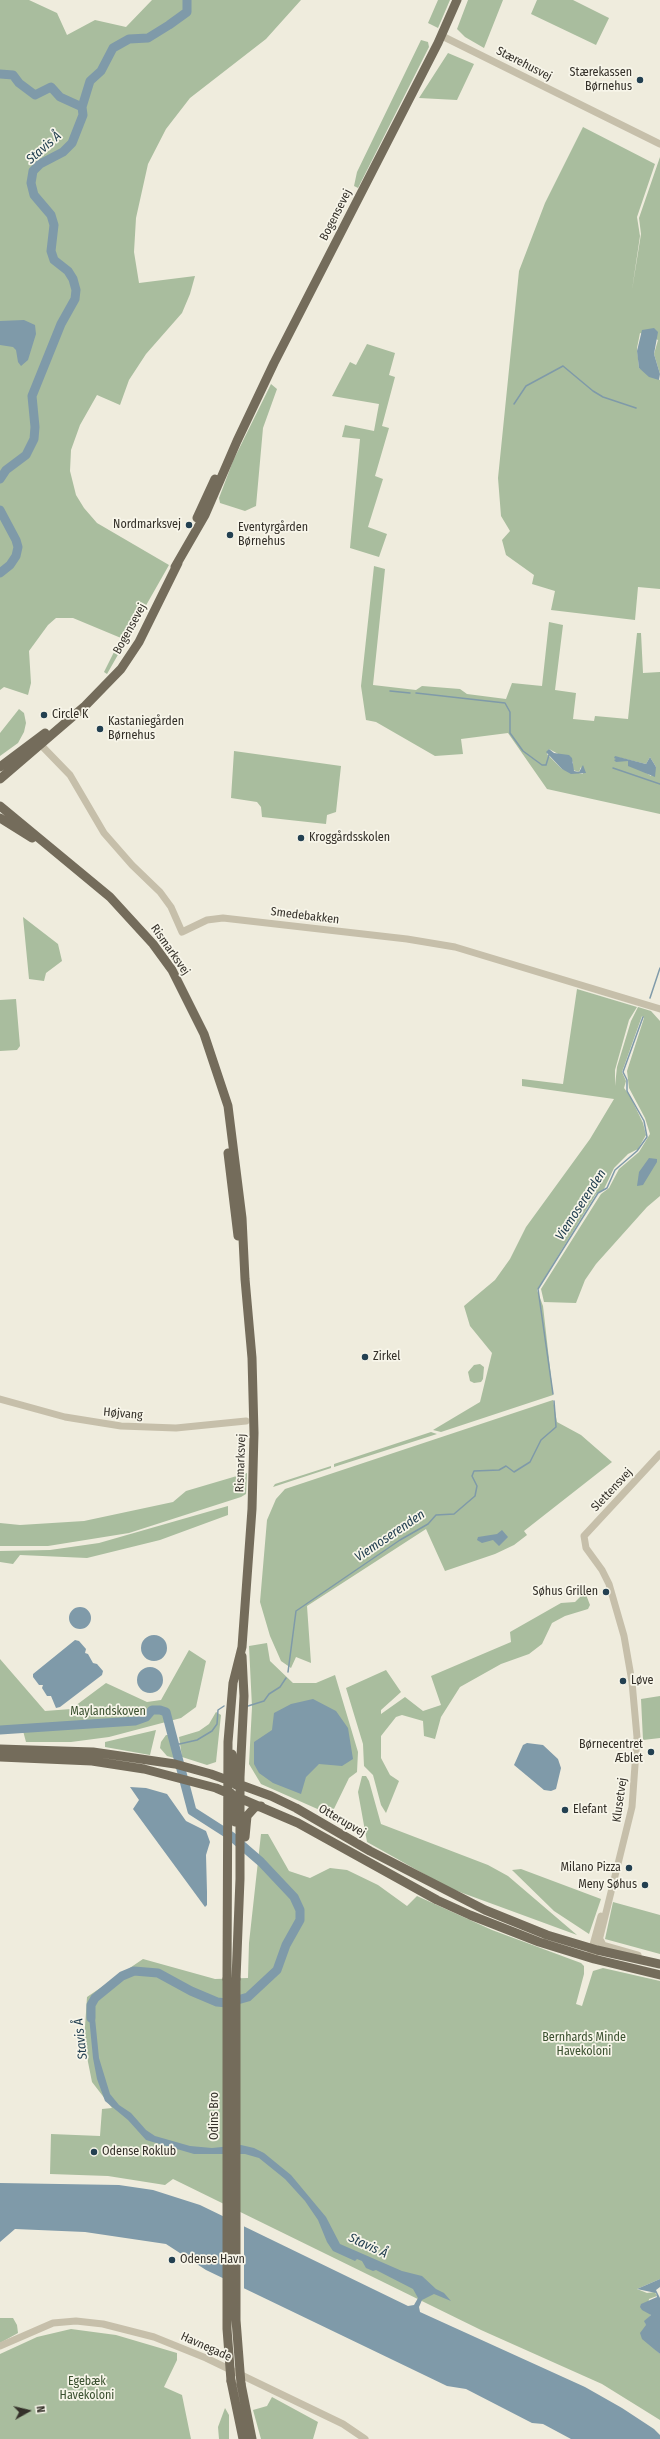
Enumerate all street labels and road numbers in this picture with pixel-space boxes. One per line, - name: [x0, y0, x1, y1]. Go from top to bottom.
- street label: Stærehusvej: [494, 44, 554, 84]
- street label: Bogensevej: [317, 187, 355, 243]
- street label: Bogensevej: [110, 601, 150, 657]
- street label: Smedebakken: [270, 905, 340, 927]
- street label: Rismarksvej: [147, 922, 193, 978]
- street label: Højvang: [103, 1405, 143, 1423]
- street label: Rismarksvej: [233, 1433, 249, 1493]
- street label: Slettensvej: [588, 1465, 636, 1515]
- street label: Klusetvej: [610, 1777, 630, 1823]
- street label: Otterupvej: [316, 1802, 368, 1840]
- street label: Odins Bro: [208, 2092, 222, 2140]
- street label: Havnegade: [178, 2329, 234, 2365]

